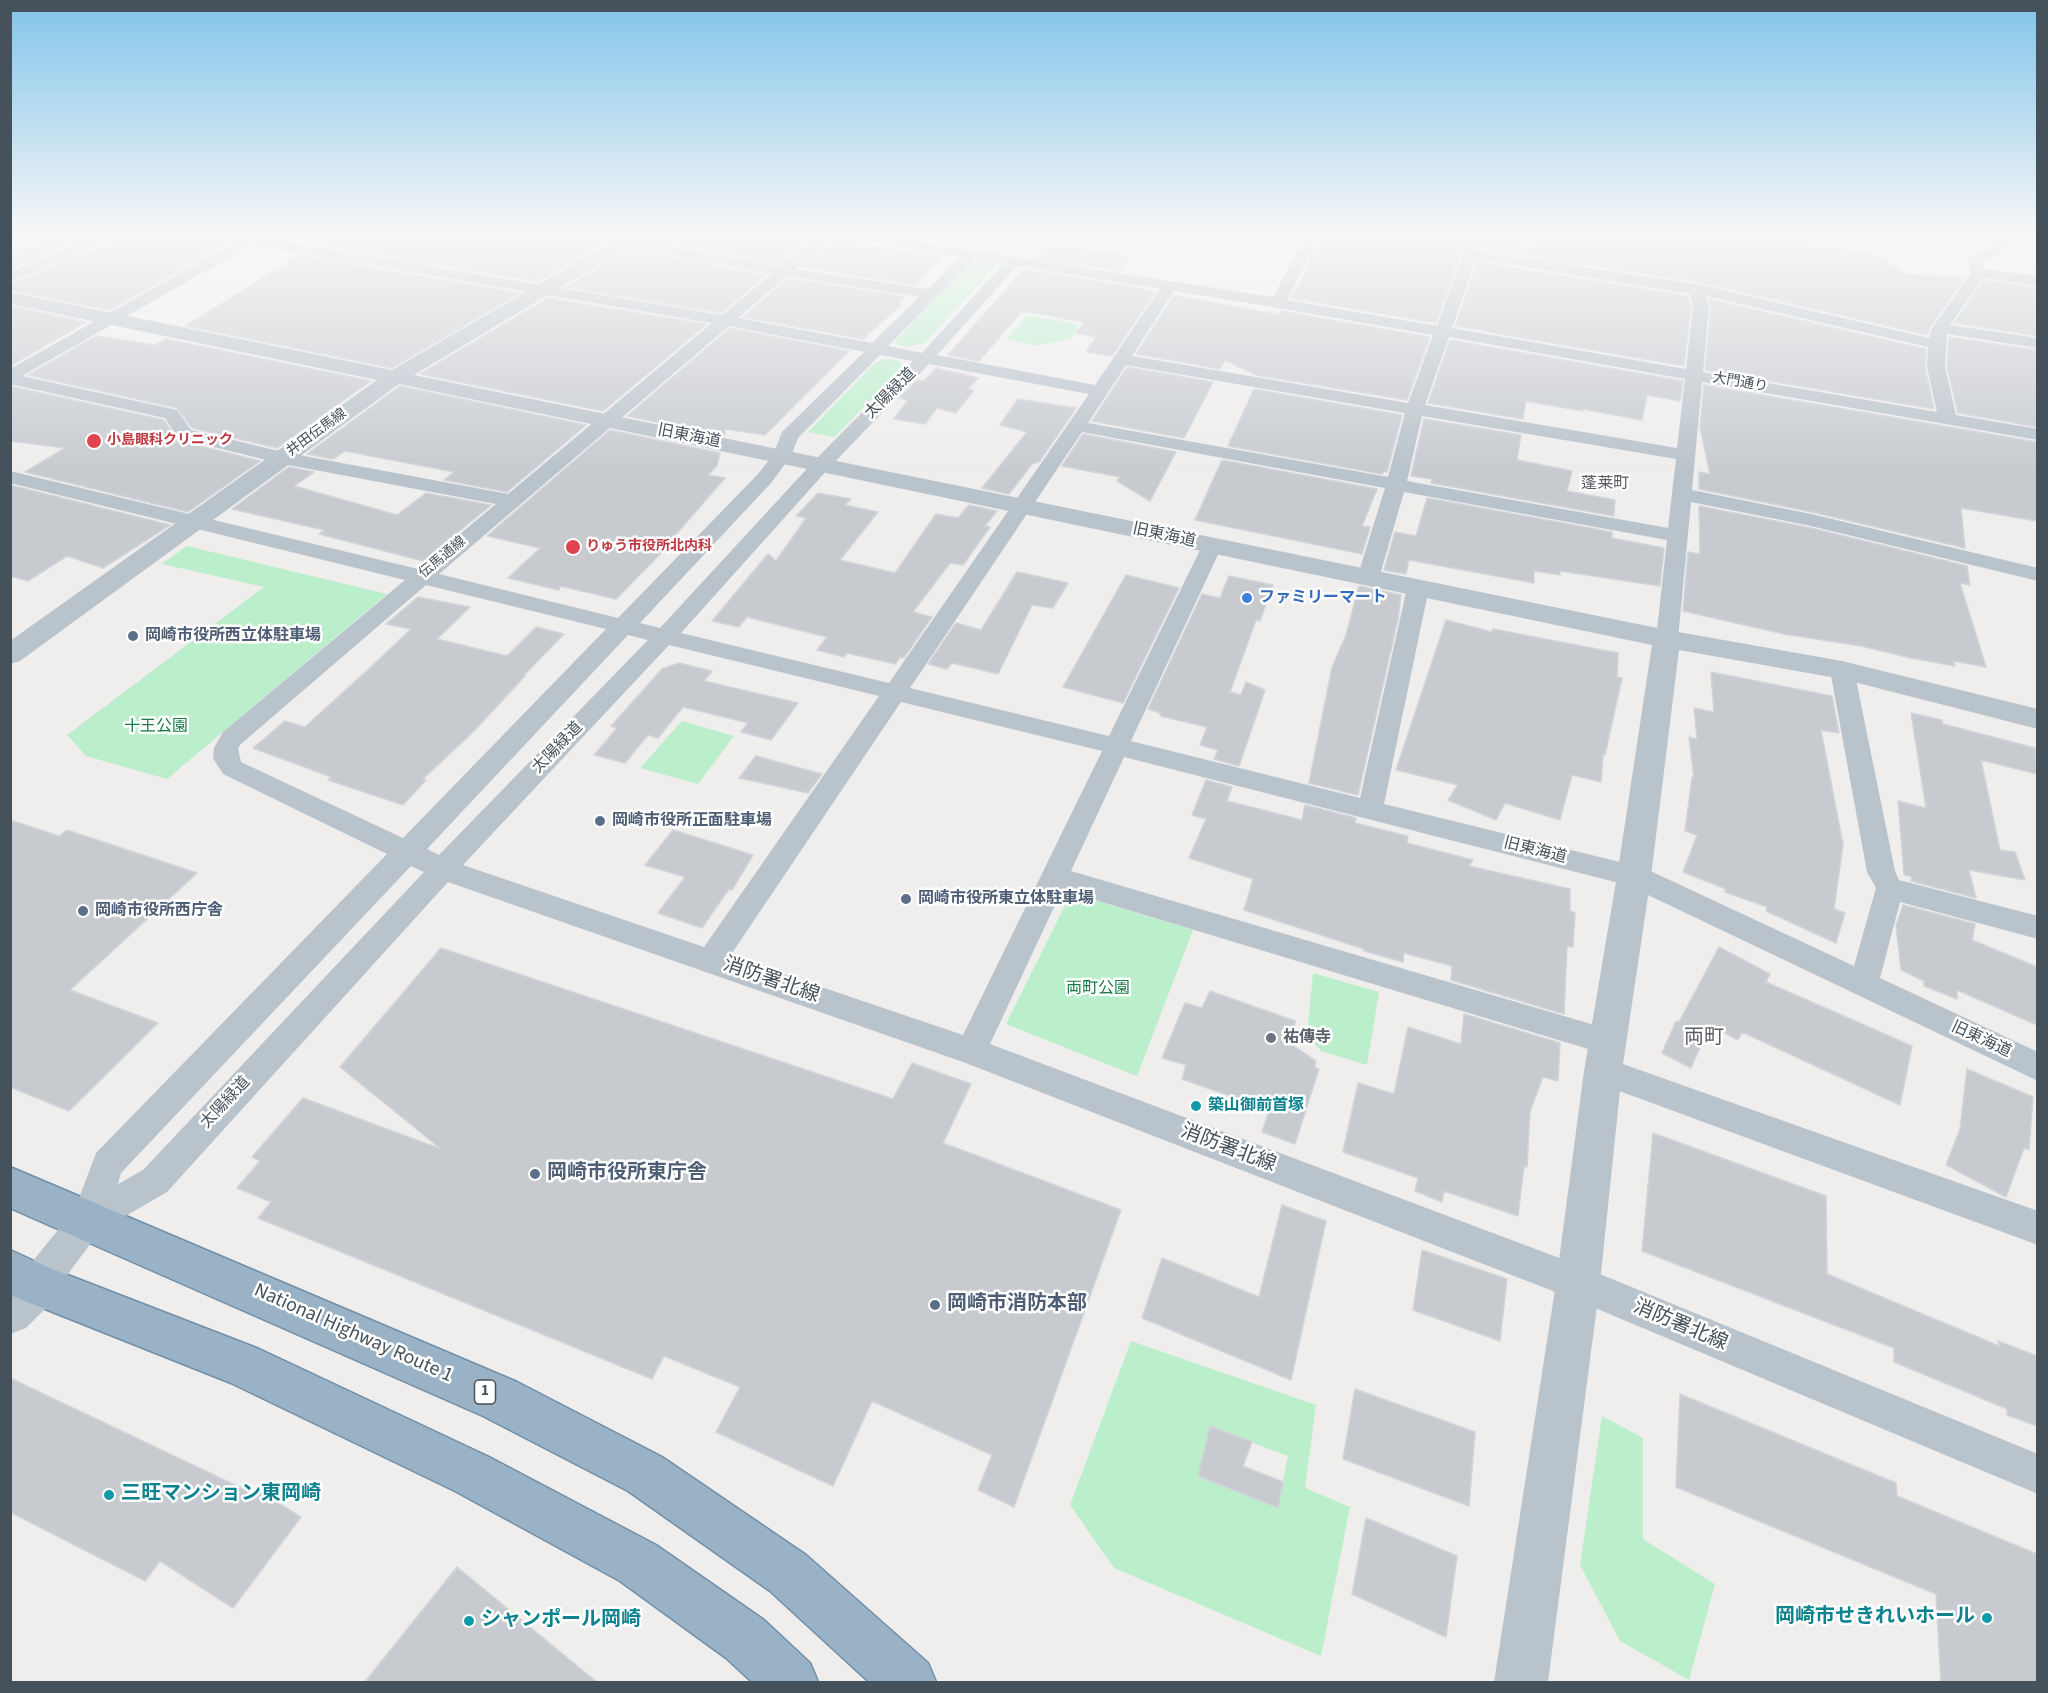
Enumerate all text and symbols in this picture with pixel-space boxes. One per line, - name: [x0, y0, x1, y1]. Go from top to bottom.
- street label: 太陽緑道: [862, 365, 920, 423]
- street label: 大門通り: [1711, 370, 1769, 396]
- street label: 井田伝馬線: [284, 406, 350, 460]
- street label: 旧東海道: [656, 421, 722, 453]
- marker: 小島眼科クリニック: [85, 432, 103, 450]
- place label: 小島眼科クリニック: [107, 433, 233, 449]
- district label: 蓬莱町: [1581, 474, 1629, 494]
- street label: 旧東海道: [1131, 520, 1197, 552]
- street label: 伝馬通線: [416, 534, 470, 582]
- marker: りゅう市役所北内科: [564, 538, 582, 556]
- place label: りゅう市役所北内科: [586, 539, 712, 555]
- place label: ファミリーマート: [1259, 588, 1387, 608]
- marker: ファミリーマート: [1240, 591, 1254, 605]
- place label: 岡崎市役所西立体駐車場: [145, 626, 321, 646]
- marker: 岡崎市役所西立体駐車場: [126, 629, 140, 643]
- park label: 十王公園: [124, 717, 188, 737]
- street label: 太陽緑道: [529, 718, 587, 778]
- place label: 岡崎市役所正面駐車場: [612, 811, 772, 831]
- marker: 岡崎市役所正面駐車場: [593, 814, 607, 828]
- street label: 旧東海道: [1502, 834, 1568, 868]
- place label: 岡崎市役所東立体駐車場: [918, 889, 1094, 909]
- marker: 岡崎市役所東立体駐車場: [899, 892, 913, 906]
- place label: 岡崎市役所西庁舎: [95, 901, 223, 921]
- marker: 岡崎市役所西庁舎: [76, 904, 90, 918]
- street label: 消防署北線: [720, 953, 822, 1009]
- park label: 両町公園: [1066, 979, 1130, 999]
- street label: 旧東海道: [1948, 1018, 2014, 1062]
- district label: 両町: [1684, 1027, 1724, 1051]
- place label: 祐傳寺: [1283, 1028, 1331, 1048]
- marker: 祐傳寺: [1264, 1031, 1278, 1045]
- street label: 太陽緑道: [197, 1073, 255, 1133]
- place label: 築山御前首塚: [1208, 1096, 1304, 1116]
- marker: 築山御前首塚: [1189, 1099, 1203, 1113]
- street label: 消防署北線: [1177, 1120, 1279, 1178]
- place label: 岡崎市役所東庁舎: [547, 1162, 707, 1186]
- marker: 岡崎市役所東庁舎: [528, 1167, 542, 1181]
- street label: National Highway Route 1: [250, 1279, 456, 1389]
- place label: 岡崎市消防本部: [947, 1293, 1087, 1317]
- street label: 消防署北線: [1629, 1295, 1731, 1357]
- marker: 岡崎市消防本部: [928, 1298, 942, 1312]
- road number: 1: [474, 1380, 496, 1404]
- place label: 三旺マンション東岡崎: [121, 1483, 321, 1507]
- marker: 三旺マンション東岡崎: [102, 1488, 116, 1502]
- place label: 岡崎市せきれいホール: [1775, 1606, 1975, 1630]
- place label: シャンポール岡崎: [481, 1609, 641, 1633]
- marker: 岡崎市せきれいホール: [1980, 1611, 1994, 1625]
- marker: シャンポール岡崎: [462, 1614, 476, 1628]

